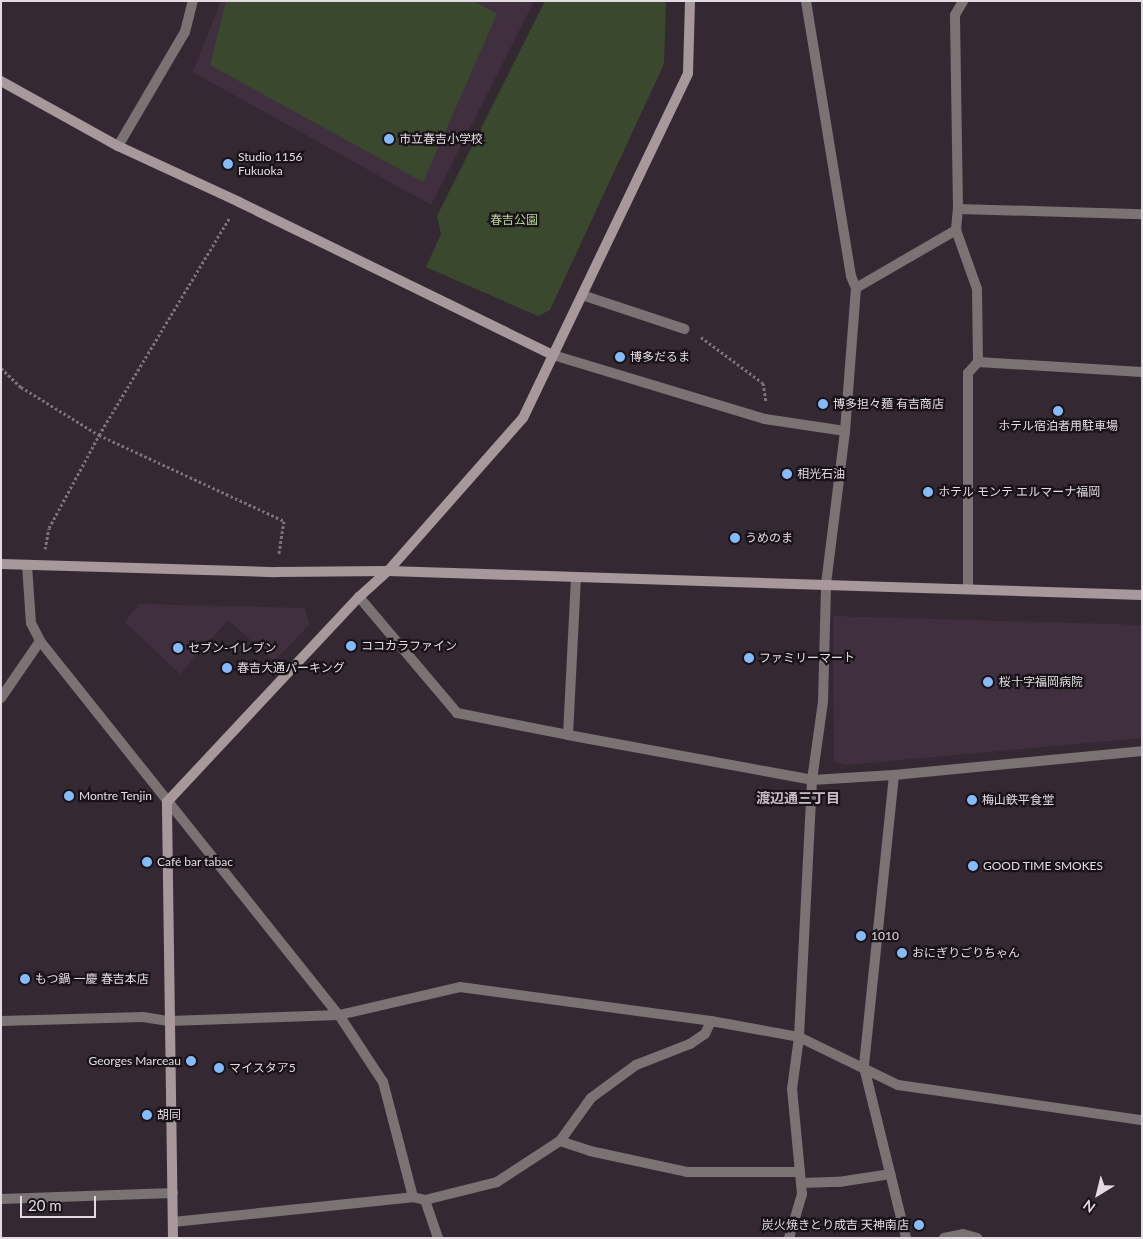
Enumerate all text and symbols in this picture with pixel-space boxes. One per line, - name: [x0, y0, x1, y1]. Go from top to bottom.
- place label: 市立春吉小学校: [399, 132, 483, 146]
- marker: 市立春吉小学校: [383, 133, 395, 145]
- place label: Studio 1156 Fukuoka: [238, 150, 303, 178]
- marker: Studio 1156 Fukuoka: [222, 158, 234, 170]
- park label: 春吉公園: [490, 213, 538, 227]
- place label: 博多だるま: [630, 350, 690, 364]
- marker: 博多だるま: [614, 351, 626, 363]
- place label: 博多担々麺 有吉商店: [833, 397, 944, 411]
- marker: 博多担々麺 有吉商店: [817, 398, 829, 410]
- marker: ホテル宿泊者用駐車場: [1052, 405, 1064, 417]
- place label: ホテル宿泊者用駐車場: [998, 419, 1118, 433]
- place label: 相光石油: [797, 467, 845, 481]
- marker: 相光石油: [781, 468, 793, 480]
- place label: ホテル モンテ エルマーナ福岡: [938, 485, 1100, 499]
- marker: ホテル モンテ エルマーナ福岡: [922, 486, 934, 498]
- place label: うめのま: [745, 531, 793, 545]
- marker: うめのま: [729, 532, 741, 544]
- place label: ココカラファイン: [361, 639, 457, 653]
- marker: ココカラファイン: [345, 640, 357, 652]
- place label: セブン-イレブン: [188, 641, 276, 655]
- marker: セブン-イレブン: [172, 642, 184, 654]
- place label: ファミリーマート: [759, 651, 855, 665]
- marker: ファミリーマート: [743, 652, 755, 664]
- place label: 春吉大通パーキング: [237, 661, 345, 675]
- marker: 春吉大通パーキング: [221, 662, 233, 674]
- marker: 桜十字福岡病院: [981, 675, 995, 689]
- place label: 桜十字福岡病院: [999, 675, 1083, 689]
- place label: Montre Tenjin: [79, 789, 152, 803]
- marker: Montre Tenjin: [63, 790, 75, 802]
- district label: 渡辺通三丁目: [756, 790, 840, 806]
- place label: 梅山鉄平食堂: [982, 793, 1054, 807]
- marker: 梅山鉄平食堂: [966, 794, 978, 806]
- place label: Café bar tabac: [157, 855, 233, 869]
- marker: Café bar tabac: [141, 856, 153, 868]
- place label: GOOD TIME SMOKES: [983, 859, 1103, 873]
- marker: GOOD TIME SMOKES: [967, 860, 979, 872]
- place label: 1010: [871, 929, 899, 943]
- marker: 1010: [855, 930, 867, 942]
- place label: おにぎりごりちゃん: [912, 946, 1020, 960]
- marker: おにぎりごりちゃん: [896, 947, 908, 959]
- place label: もつ鍋 一慶 春吉本店: [35, 972, 149, 986]
- marker: もつ鍋 一慶 春吉本店: [19, 973, 31, 985]
- place label: Georges Marceau: [89, 1054, 181, 1068]
- marker: Georges Marceau: [185, 1055, 197, 1067]
- place label: マイスタア5: [229, 1061, 296, 1075]
- marker: マイスタア5: [213, 1062, 225, 1074]
- place label: 胡同: [157, 1108, 181, 1122]
- marker: 胡同: [141, 1109, 153, 1121]
- north arrow: [1073, 1169, 1123, 1219]
- scale bar: [22, 1186, 99, 1218]
- text: 20 m: [28, 1196, 62, 1214]
- text: N: [1080, 1196, 1098, 1217]
- place label: 炭火焼きとり成吉 天神南店: [762, 1218, 909, 1232]
- marker: 炭火焼きとり成吉 天神南店: [913, 1219, 925, 1231]

